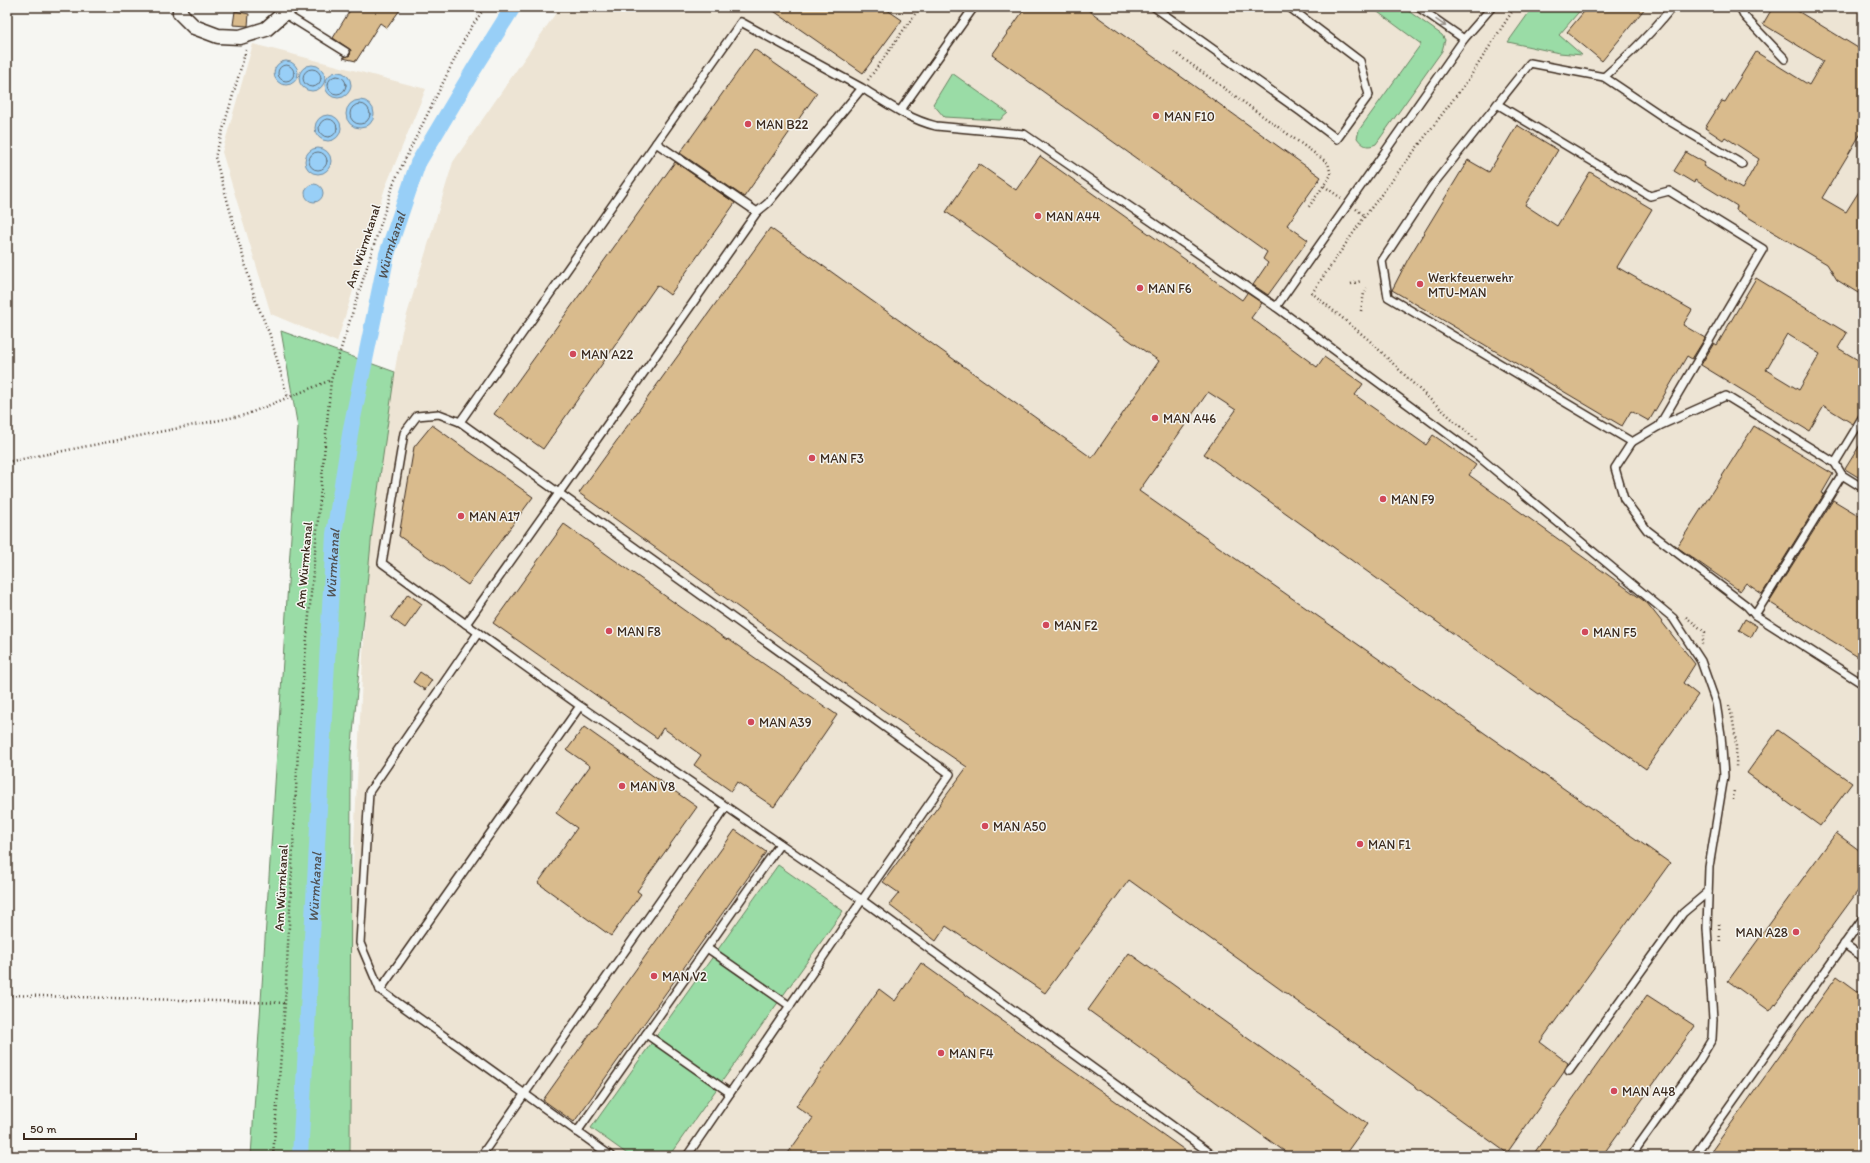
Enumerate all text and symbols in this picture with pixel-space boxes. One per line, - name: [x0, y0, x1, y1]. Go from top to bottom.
- one-way arrow: [1435, 19, 1446, 27]
- place label: MAN F10: [1164, 109, 1215, 124]
- marker: MAN F10: [1151, 111, 1161, 121]
- place label: MAN B22: [756, 117, 809, 132]
- marker: MAN B22: [743, 119, 753, 129]
- street label: Am Würmkanal: [342, 202, 384, 290]
- water label: Würmkanal: [373, 209, 410, 281]
- place label: MAN A44: [1046, 209, 1100, 224]
- marker: MAN A44: [1033, 211, 1043, 221]
- place label: Werkfeuerwehr MTU-MAN: [1428, 270, 1514, 300]
- marker: Werkfeuerwehr MTU-MAN: [1415, 279, 1425, 289]
- place label: MAN F6: [1148, 281, 1192, 296]
- marker: MAN F6: [1135, 283, 1145, 293]
- place label: MAN A22: [581, 347, 633, 362]
- marker: MAN A22: [568, 349, 578, 359]
- place label: MAN A46: [1163, 411, 1216, 426]
- marker: MAN A46: [1150, 413, 1160, 423]
- place label: MAN F3: [820, 451, 864, 466]
- marker: MAN F3: [807, 453, 817, 463]
- place label: MAN F9: [1391, 492, 1435, 507]
- marker: MAN F9: [1378, 494, 1388, 504]
- place label: MAN A17: [469, 509, 521, 524]
- marker: MAN A17: [456, 511, 466, 521]
- street label: Am Würmkanal: [293, 521, 315, 609]
- water label: Würmkanal: [322, 527, 343, 599]
- place label: MAN F2: [1054, 618, 1098, 633]
- marker: MAN F2: [1041, 620, 1051, 630]
- place label: MAN F8: [617, 624, 661, 639]
- place label: MAN F5: [1593, 625, 1637, 640]
- marker: MAN F8: [604, 626, 614, 636]
- marker: MAN F5: [1580, 627, 1590, 637]
- place label: MAN A39: [759, 715, 812, 730]
- marker: MAN A39: [746, 717, 756, 727]
- place label: MAN V8: [630, 779, 675, 794]
- marker: MAN V8: [617, 781, 627, 791]
- place label: MAN A50: [993, 819, 1046, 834]
- marker: MAN A50: [980, 821, 990, 831]
- place label: MAN F1: [1368, 837, 1411, 852]
- marker: MAN F1: [1355, 839, 1365, 849]
- street label: Am Würmkanal: [271, 844, 291, 932]
- water label: Würmkanal: [304, 851, 325, 923]
- place label: MAN A28: [1735, 925, 1788, 940]
- marker: MAN A28: [1791, 927, 1801, 937]
- place label: MAN V2: [662, 969, 707, 984]
- marker: MAN V2: [649, 971, 659, 981]
- place label: MAN F4: [949, 1046, 994, 1061]
- marker: MAN F4: [936, 1048, 946, 1058]
- place label: MAN A48: [1622, 1084, 1676, 1099]
- marker: MAN A48: [1609, 1086, 1619, 1096]
- scale bar: [24, 1115, 136, 1141]
- text: 50 m: [30, 1122, 56, 1136]

